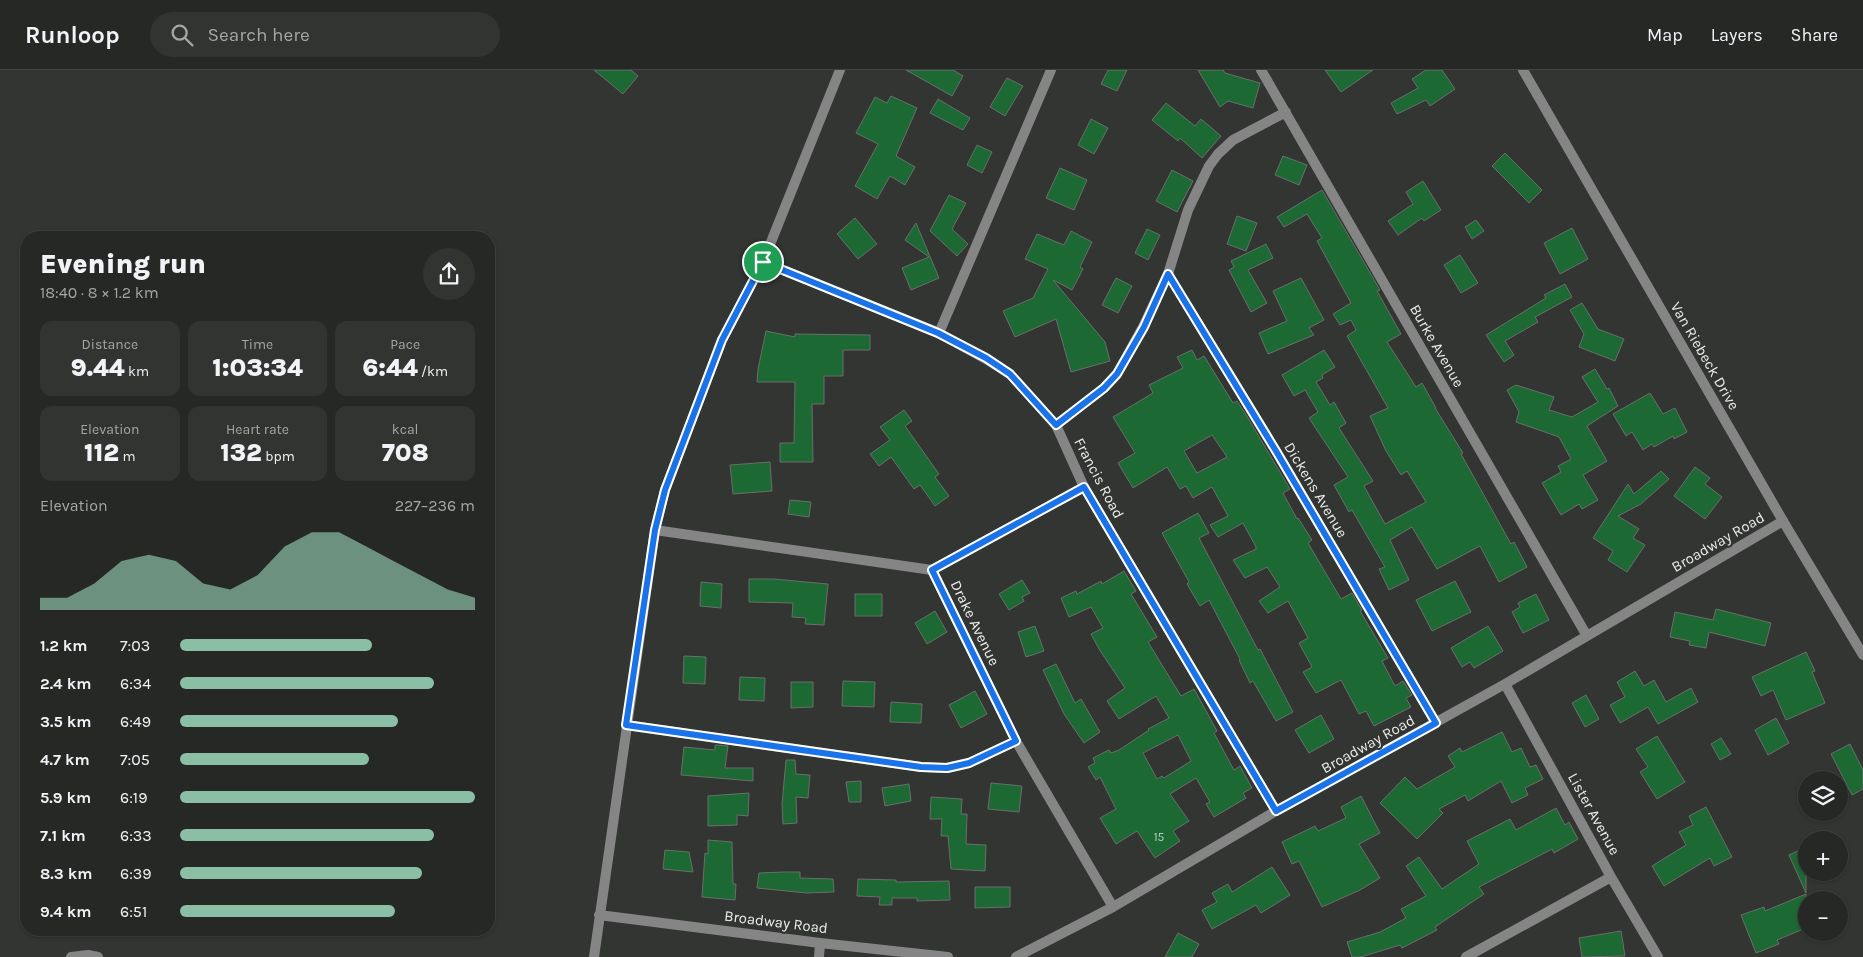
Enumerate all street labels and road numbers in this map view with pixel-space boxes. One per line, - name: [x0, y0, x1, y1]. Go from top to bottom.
- street label: Van Riebeck Drive: [1667, 299, 1743, 413]
- street label: Burke Avenue: [1406, 301, 1468, 391]
- street label: Francis Road: [1070, 435, 1128, 521]
- street label: Dickens Avenue: [1280, 439, 1352, 541]
- street label: Broadway Road: [1668, 508, 1768, 576]
- street label: Drake Avenue: [947, 577, 1003, 669]
- street label: Broadway Road: [1318, 711, 1418, 777]
- street label: Lister Avenue: [1564, 770, 1624, 858]
- street label: Broadway Road: [723, 907, 829, 937]

